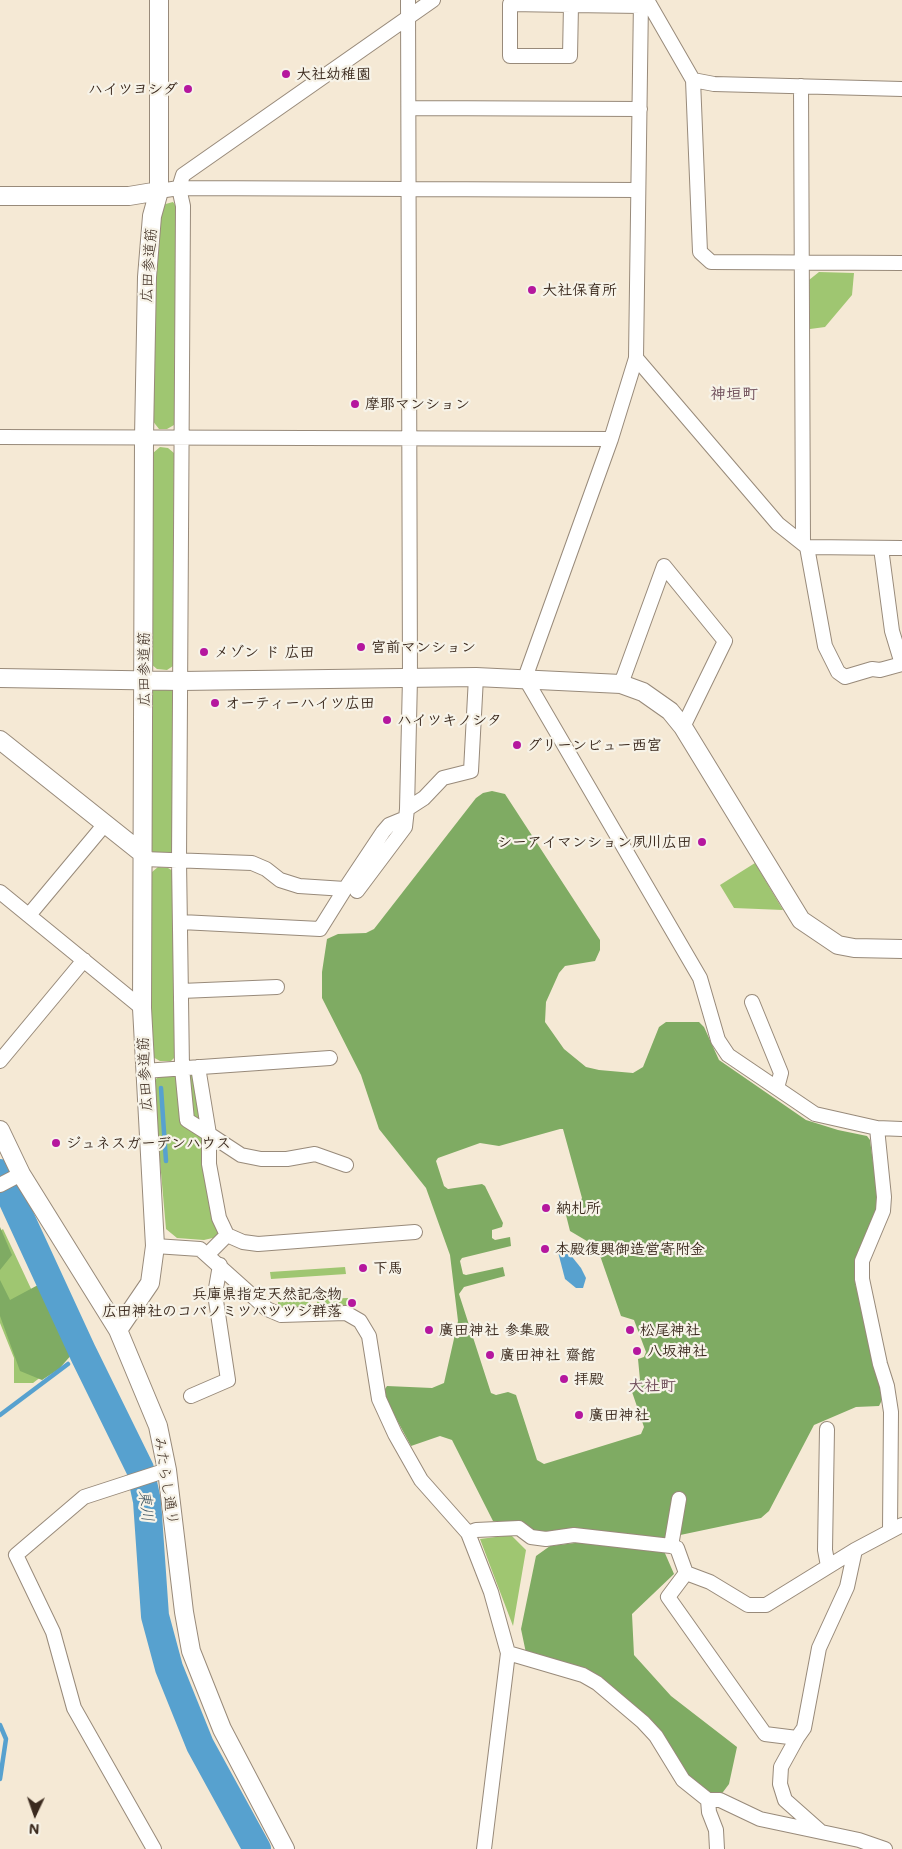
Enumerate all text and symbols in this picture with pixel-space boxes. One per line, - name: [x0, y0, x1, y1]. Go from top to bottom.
- place label: 大社幼稚園: [296, 65, 371, 83]
- marker: 大社幼稚園: [280, 68, 292, 80]
- place label: ハイツヨシダ: [88, 80, 178, 98]
- marker: ハイツヨシダ: [182, 83, 194, 95]
- street label: 広田参道筋: [137, 227, 161, 303]
- place label: 大社保育所: [542, 281, 617, 299]
- marker: 大社保育所: [526, 284, 538, 296]
- district label: 神垣町: [710, 384, 758, 404]
- place label: 摩耶マンション: [365, 395, 470, 413]
- marker: 摩耶マンション: [349, 398, 361, 410]
- street label: 広田参道筋: [135, 632, 153, 706]
- place label: 宮前マンション: [371, 638, 476, 656]
- marker: 宮前マンション: [355, 641, 367, 653]
- place label: メゾン ド 広田: [214, 643, 315, 661]
- marker: メゾン ド 広田: [198, 646, 210, 658]
- place label: オーティーハイツ広田: [225, 694, 375, 712]
- marker: オーティーハイツ広田: [209, 697, 221, 709]
- place label: ハイツキノシタ: [397, 711, 502, 729]
- marker: ハイツキノシタ: [381, 714, 393, 726]
- place label: グリーンビュー西宮: [527, 736, 662, 754]
- marker: グリーンビュー西宮: [511, 739, 523, 751]
- place label: シーアイマンション夙川広田: [497, 833, 692, 851]
- marker: シーアイマンション夙川広田: [696, 836, 708, 848]
- street label: 広田参道筋: [134, 1036, 156, 1112]
- place label: ジュネスガーデンハウス: [66, 1134, 231, 1152]
- marker: ジュネスガーデンハウス: [50, 1137, 62, 1149]
- place label: 納札所: [556, 1199, 601, 1217]
- marker: 納札所: [540, 1202, 552, 1214]
- place label: 本殿復興御造営寄附金: [555, 1240, 705, 1258]
- marker: 本殿復興御造営寄附金: [539, 1243, 551, 1255]
- place label: 下馬: [373, 1259, 403, 1277]
- marker: 下馬: [357, 1262, 369, 1274]
- place label: 兵庫県指定天然記念物 広田神社のコバノミツバツツジ群落: [102, 1285, 342, 1320]
- marker: 兵庫県指定天然記念物 広田神社のコバノミツバツツジ群落: [346, 1297, 358, 1309]
- place label: 廣田神社 参集殿: [439, 1321, 549, 1339]
- place label: 松尾神社: [640, 1321, 700, 1339]
- marker: 廣田神社 参集殿: [423, 1324, 435, 1336]
- marker: 松尾神社: [624, 1324, 636, 1336]
- place label: 八坂神社: [647, 1342, 707, 1360]
- marker: 八坂神社: [631, 1345, 643, 1357]
- place label: 廣田神社 齋館: [500, 1346, 595, 1364]
- marker: 廣田神社 齋館: [484, 1349, 496, 1361]
- place label: 拝殿: [574, 1370, 604, 1388]
- marker: 拝殿: [558, 1373, 570, 1385]
- district label: 大社町: [628, 1376, 676, 1396]
- place label: 廣田神社: [589, 1406, 649, 1424]
- marker: 廣田神社: [573, 1409, 585, 1421]
- street label: みたらし通り: [150, 1435, 182, 1527]
- water label: 東川: [135, 1489, 157, 1523]
- north arrow: [10, 1789, 60, 1839]
- text: N: [28, 1820, 40, 1839]

